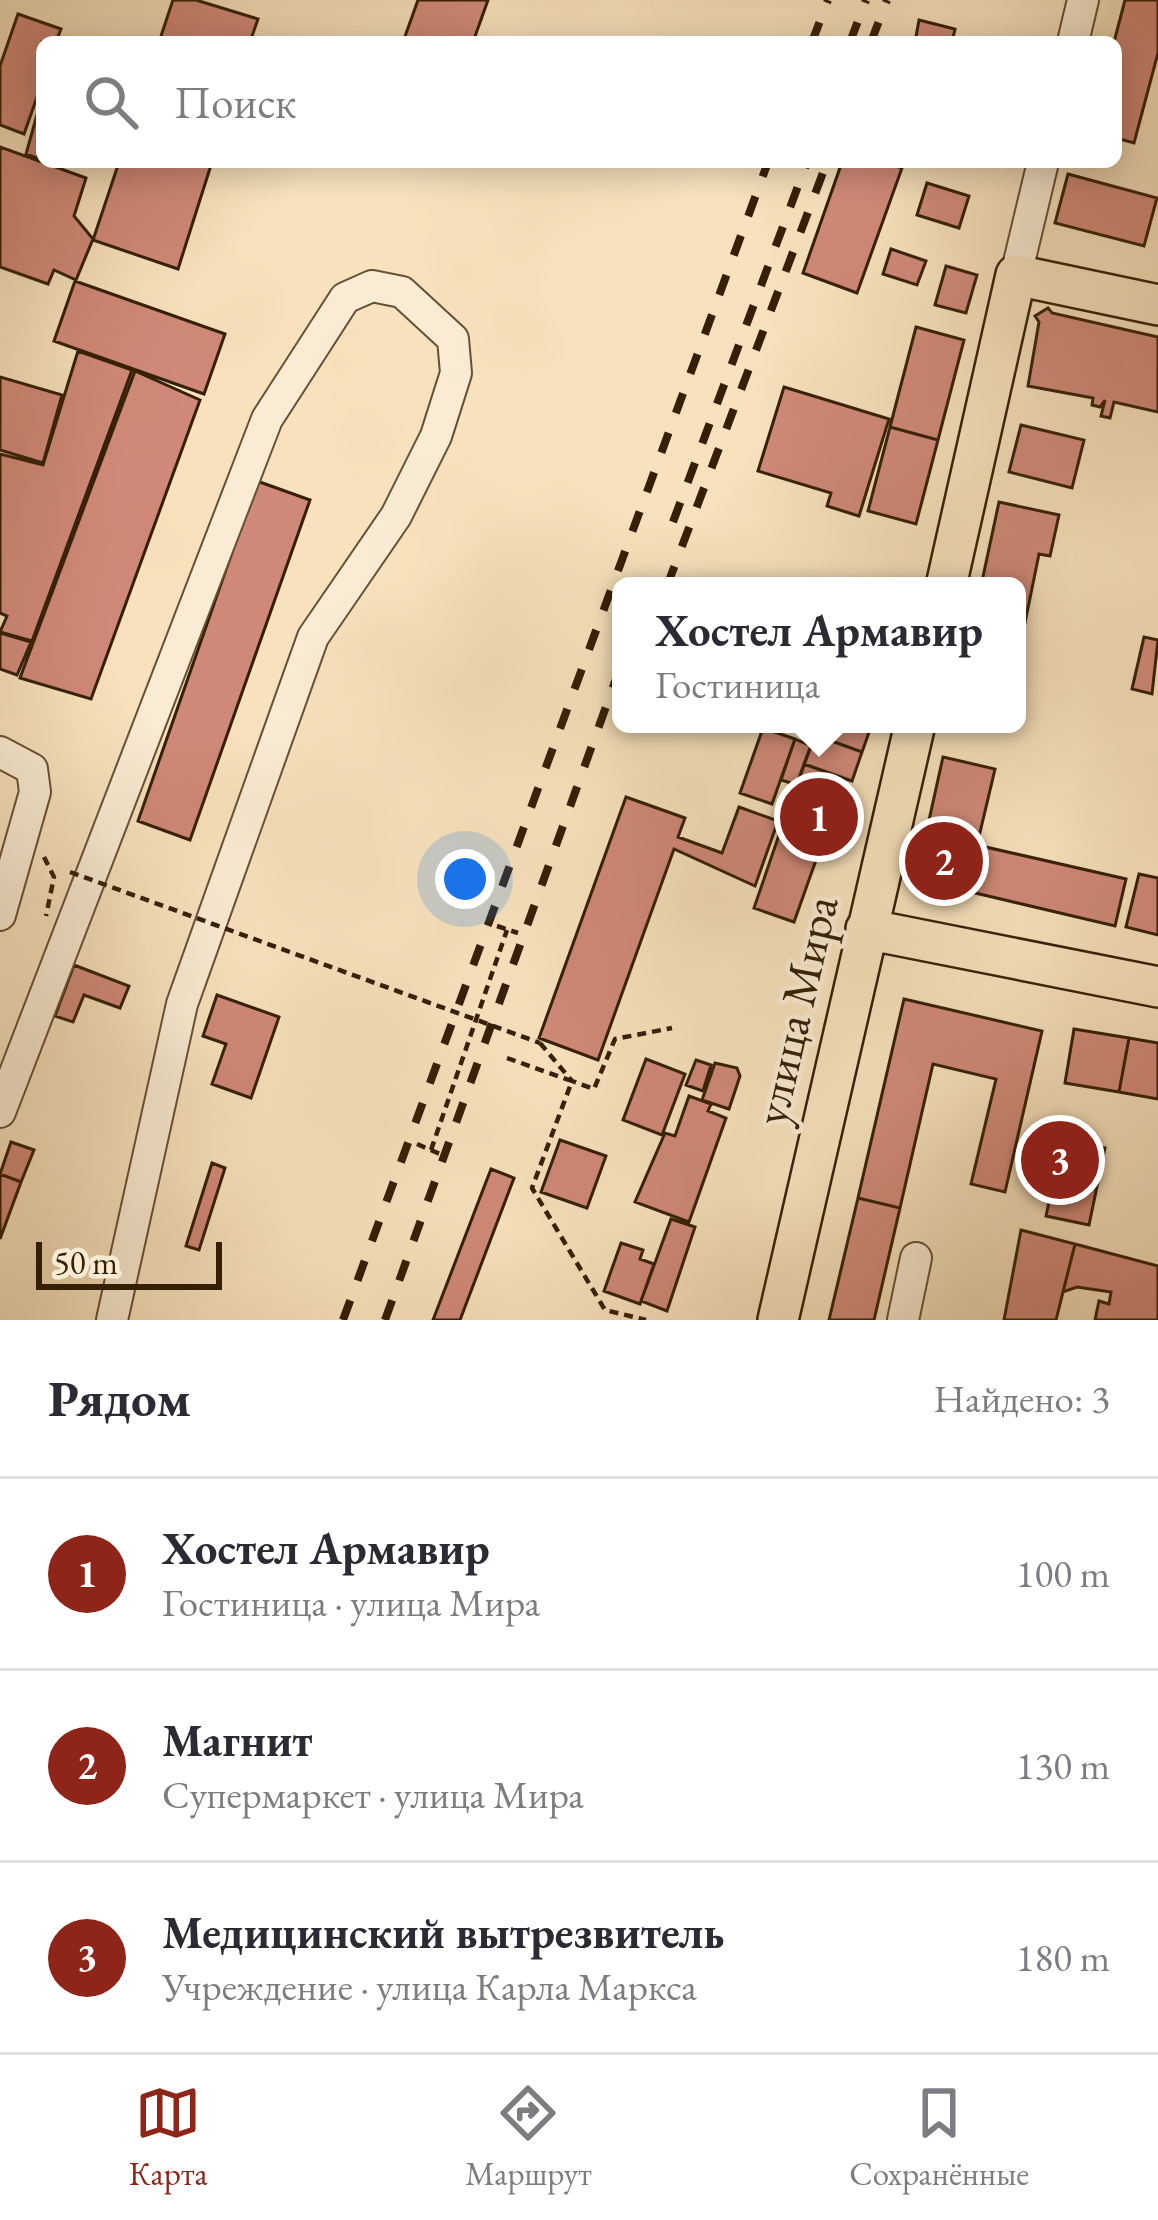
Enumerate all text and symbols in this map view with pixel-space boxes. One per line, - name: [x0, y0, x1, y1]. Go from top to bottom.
- search box: [36, 36, 1122, 168]
- icon: search: [78, 69, 144, 135]
- text: Поиск: [174, 73, 296, 131]
- popup: [612, 577, 1026, 733]
- text: Хостел Армавир: [655, 601, 983, 659]
- text: Гостиница: [655, 659, 820, 710]
- pin: 1: [780, 772, 858, 862]
- pin: 2: [905, 816, 983, 906]
- your location: [435, 849, 495, 909]
- street label: улица Мира: [739, 889, 852, 1131]
- pin: 3: [1021, 1115, 1099, 1205]
- scale bar: [36, 1236, 222, 1289]
- text: 50 m: [54, 1241, 118, 1284]
- text: Рядом: [48, 1365, 191, 1431]
- text: Найдено: 3: [933, 1373, 1110, 1424]
- text: Хостел Армавир: [162, 1519, 490, 1577]
- text: 1: [77, 1548, 97, 1599]
- text: 100 m: [1016, 1548, 1110, 1599]
- text: Гостиница · улица Мира: [162, 1577, 540, 1628]
- text: Магнит: [162, 1711, 313, 1769]
- text: 2: [77, 1740, 97, 1791]
- text: 130 m: [1016, 1740, 1110, 1791]
- text: Супермаркет · улица Мира: [162, 1769, 584, 1820]
- text: Медицинский вытрезвитель: [162, 1903, 725, 1961]
- text: 3: [77, 1932, 97, 1983]
- text: 180 m: [1016, 1932, 1110, 1983]
- text: Учреждение · улица Карла Маркса: [162, 1961, 697, 2012]
- tab: Карта: [129, 2080, 208, 2195]
- tab: Маршрут: [465, 2080, 592, 2195]
- tab: Сохранённые: [849, 2080, 1029, 2195]

